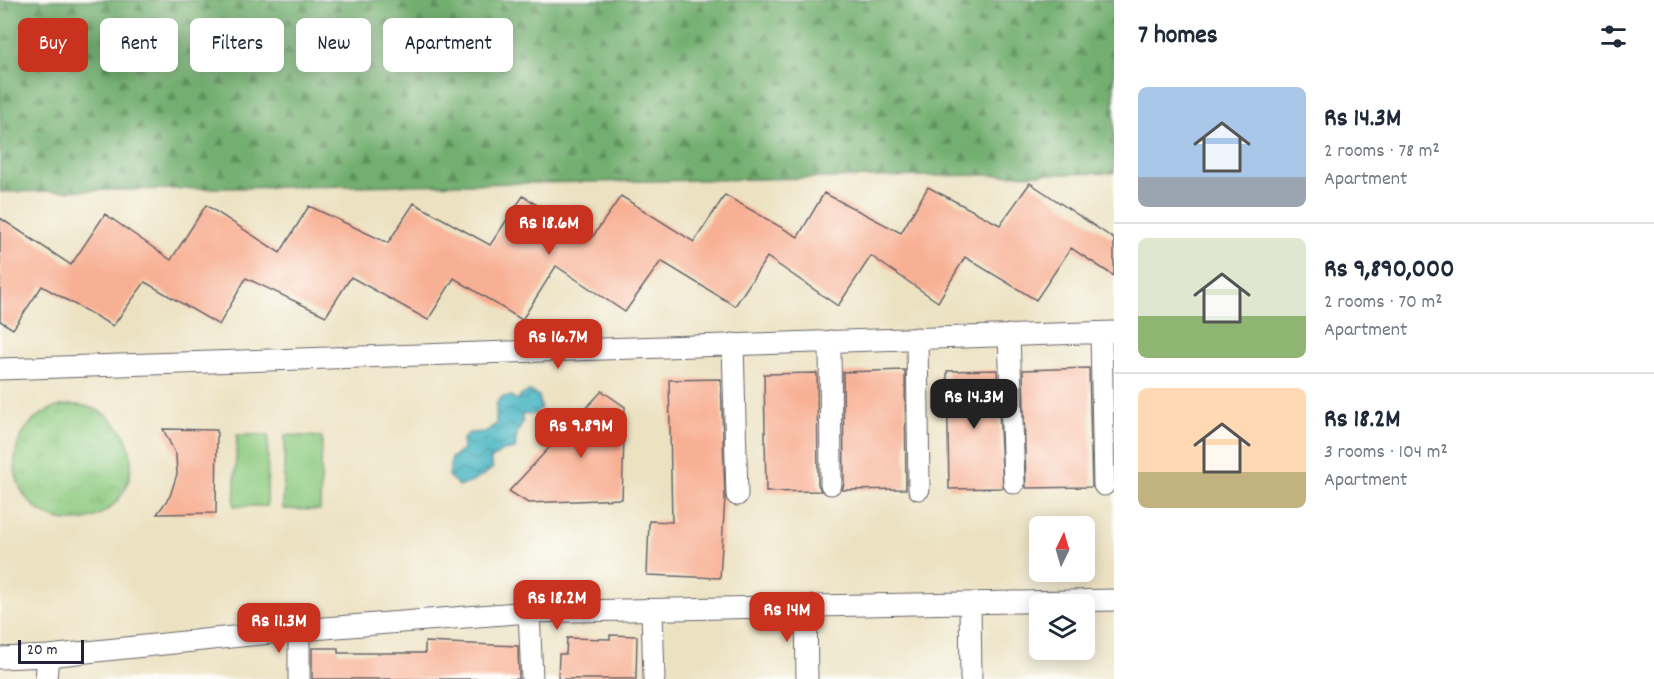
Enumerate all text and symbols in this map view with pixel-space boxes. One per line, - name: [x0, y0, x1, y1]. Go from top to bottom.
- chip: Buy: [18, 18, 88, 72]
- chip: Rent: [100, 18, 178, 72]
- chip: Filters: [190, 18, 284, 72]
- chip: New: [296, 18, 371, 72]
- chip: Apartment: [383, 18, 513, 72]
- text: 7 homes: [1138, 18, 1218, 55]
- icon: filters: [1597, 20, 1630, 53]
- text: Rs 14.3M: [1324, 101, 1401, 138]
- icon: home: [1186, 111, 1258, 183]
- text: 2 rooms · 78 m²: [1324, 138, 1440, 166]
- text: Apartment: [1324, 166, 1407, 194]
- pin: Rs 18.6M: [487, 205, 611, 256]
- text: Rs 18.6M: [519, 210, 579, 238]
- text: Rs 9,890,000: [1324, 252, 1454, 289]
- icon: home: [1186, 262, 1258, 334]
- text: 2 rooms · 70 m²: [1324, 289, 1443, 317]
- text: Apartment: [1324, 317, 1407, 345]
- pin: Rs 16.7M: [496, 319, 620, 370]
- text: Rs 16.7M: [528, 324, 588, 352]
- pin: Rs 14.3M: [912, 379, 1036, 430]
- text: Rs 14.3M: [944, 384, 1004, 412]
- text: Rs 18.2M: [1324, 402, 1401, 439]
- pin: Rs 9.89M: [519, 408, 643, 459]
- icon: home: [1186, 412, 1258, 484]
- text: Rs 9.89M: [549, 413, 613, 441]
- text: 3 rooms · 104 m²: [1324, 439, 1448, 467]
- text: Apartment: [1324, 467, 1407, 495]
- north arrow: [1029, 516, 1095, 582]
- map controls: [1029, 516, 1095, 660]
- pin: Rs 18.2M: [495, 580, 619, 631]
- text: Rs 18.2M: [528, 585, 586, 613]
- pin: Rs 14M: [738, 592, 836, 643]
- button: layers: [1029, 594, 1095, 660]
- text: Rs 14M: [763, 597, 811, 625]
- pin: Rs 11.3M: [217, 603, 341, 654]
- text: Rs 11.3M: [251, 608, 307, 636]
- scale bar: [18, 637, 84, 664]
- text: 20 m: [27, 639, 57, 662]

